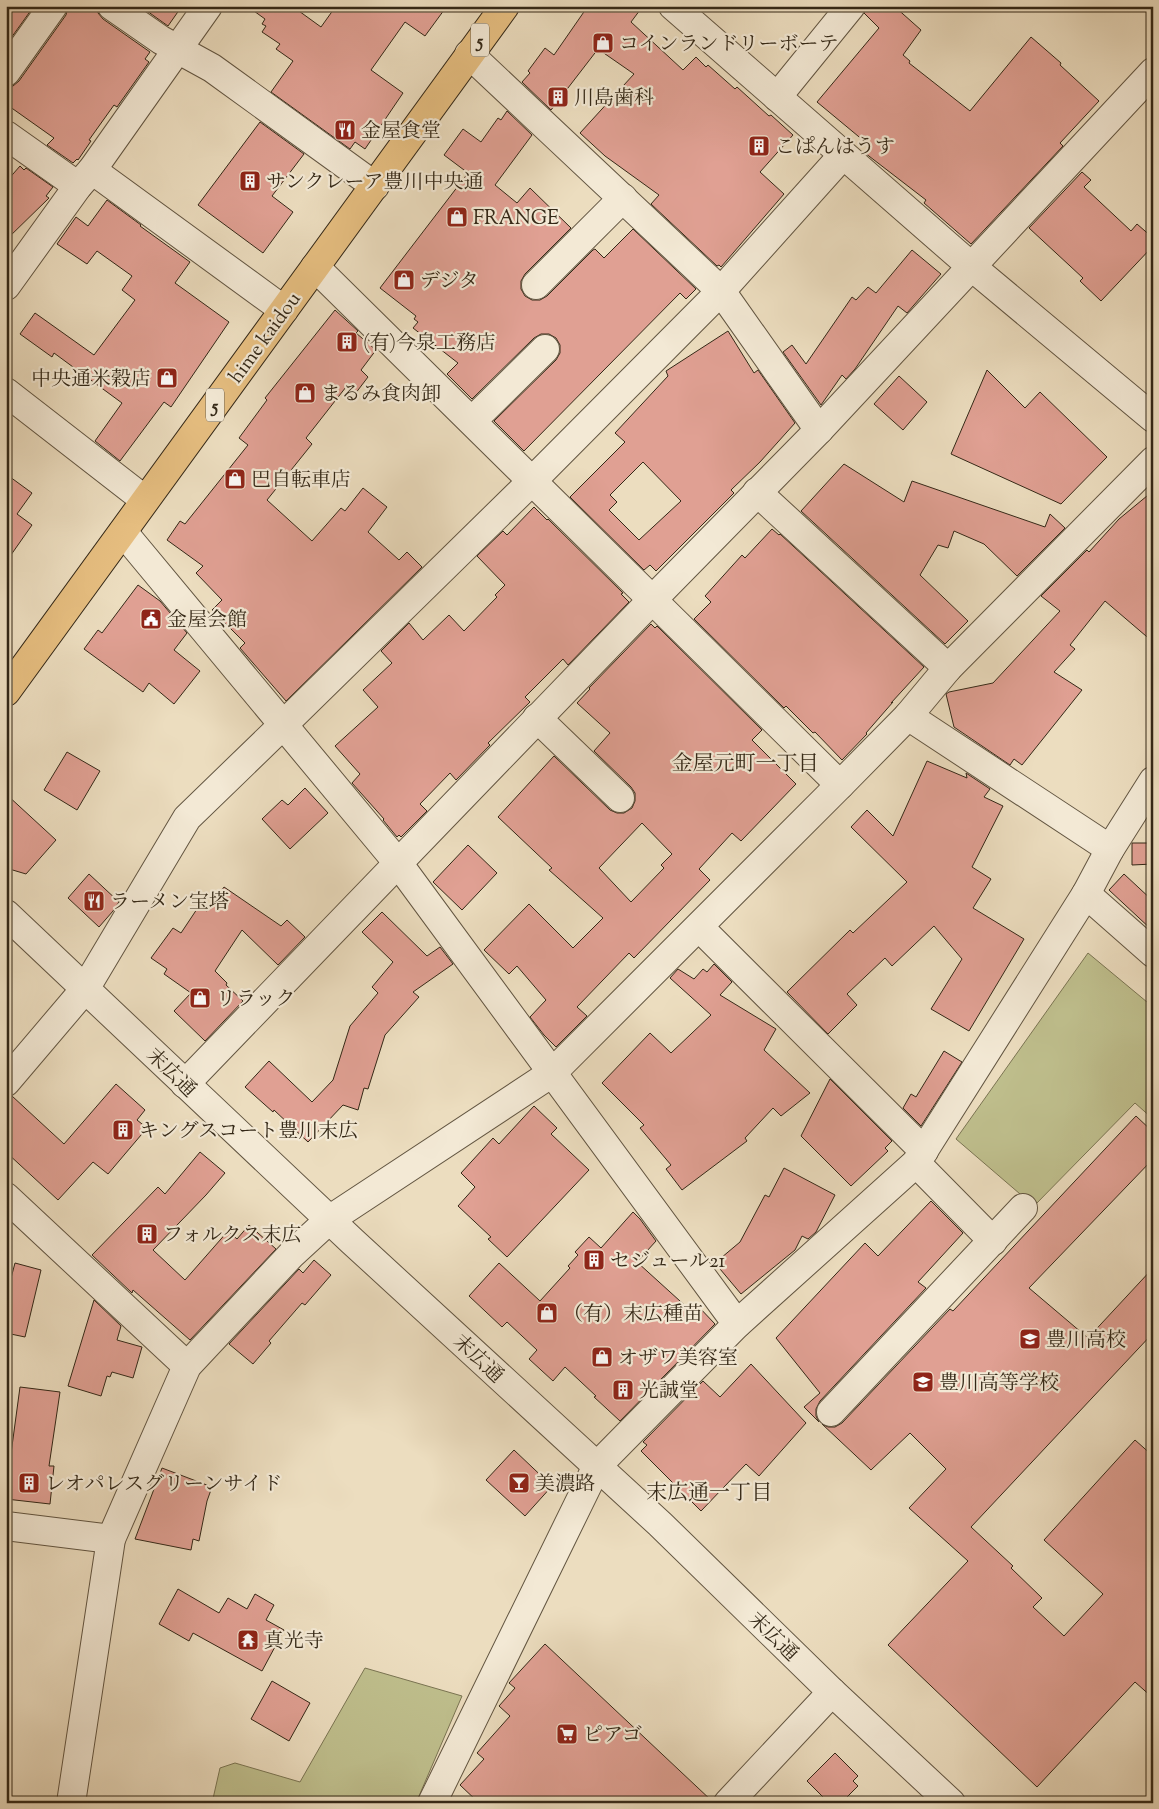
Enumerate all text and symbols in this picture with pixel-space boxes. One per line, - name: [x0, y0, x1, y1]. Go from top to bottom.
- road number: 5: [471, 24, 489, 56]
- shop icon: コインランドリーボーテ: [591, 31, 615, 55]
- place label: コインランドリーボーテ: [619, 31, 838, 60]
- building icon: 川島歯科: [546, 85, 570, 109]
- place label: 川島歯科: [574, 85, 654, 114]
- restaurant icon: 金屋食堂: [333, 118, 357, 142]
- place label: 金屋食堂: [361, 118, 441, 147]
- building icon: こぱんはうす: [747, 134, 771, 158]
- place label: こぱんはうす: [775, 134, 895, 163]
- building icon: サンクレーア豊川中央通: [238, 169, 262, 193]
- place label: サンクレーア豊川中央通: [266, 169, 484, 198]
- shop icon: FRANGE: [445, 205, 469, 229]
- place label: FRANGE: [473, 205, 559, 234]
- shop icon: デジタ: [392, 268, 416, 292]
- place label: デジタ: [420, 268, 479, 297]
- street label: hime kaidou: [223, 286, 309, 390]
- building icon: (有)今泉工務店: [335, 330, 359, 354]
- place label: (有)今泉工務店: [363, 330, 496, 359]
- place label: 中央通米穀店: [31, 366, 151, 395]
- shop icon: 中央通米穀店: [155, 366, 179, 390]
- shop icon: まるみ食肉卸: [293, 381, 317, 405]
- place label: まるみ食肉卸: [321, 381, 441, 410]
- road number: 5: [206, 388, 224, 422]
- shop icon: 巴自転車店: [223, 467, 247, 491]
- place label: 巴自転車店: [251, 467, 351, 496]
- public building icon: 金屋会館: [139, 607, 163, 631]
- place label: 金屋会館: [167, 607, 247, 636]
- district label: 金屋元町一丁目: [672, 750, 819, 780]
- restaurant icon: ラーメン宝塔: [82, 889, 106, 913]
- place label: ラーメン宝塔: [110, 889, 229, 918]
- shop icon: リラック: [188, 986, 212, 1010]
- place label: リラック: [216, 986, 296, 1015]
- street label: 末広通: [139, 1043, 202, 1105]
- building icon: キングスコート豊川末広: [111, 1118, 135, 1142]
- place label: キングスコート豊川末広: [139, 1118, 358, 1147]
- building icon: フォルクス末広: [135, 1222, 159, 1246]
- place label: フォルクス末広: [163, 1222, 301, 1251]
- building icon: セジュール21: [582, 1248, 606, 1272]
- place label: セジュール21: [610, 1248, 726, 1277]
- shop icon: （有）末広種苗: [535, 1301, 559, 1325]
- place label: （有）末広種苗: [563, 1301, 703, 1330]
- school or university icon: 豊川高校: [1018, 1327, 1042, 1351]
- place label: 豊川高校: [1046, 1327, 1126, 1356]
- street label: 末広通: [445, 1329, 509, 1391]
- shop icon: オザワ美容室: [590, 1345, 614, 1369]
- place label: オザワ美容室: [618, 1345, 738, 1374]
- school or university icon: 豊川高等学校: [911, 1370, 935, 1394]
- place label: 豊川高等学校: [939, 1370, 1059, 1399]
- building icon: 光誠堂: [611, 1378, 635, 1402]
- place label: 光誠堂: [639, 1378, 699, 1407]
- building icon: レオパレスグリーンサイド: [17, 1471, 41, 1495]
- place label: レオパレスグリーンサイド: [45, 1471, 282, 1500]
- bar icon: 美濃路: [507, 1471, 531, 1495]
- place label: 美濃路: [535, 1471, 595, 1500]
- district label: 末広通一丁目: [646, 1479, 772, 1509]
- street label: 末広通: [741, 1607, 804, 1669]
- temple icon: 真光寺: [236, 1628, 260, 1652]
- place label: 真光寺: [264, 1628, 324, 1657]
- supermarket icon: ピアゴ: [555, 1722, 579, 1746]
- place label: ピアゴ: [583, 1722, 642, 1751]

